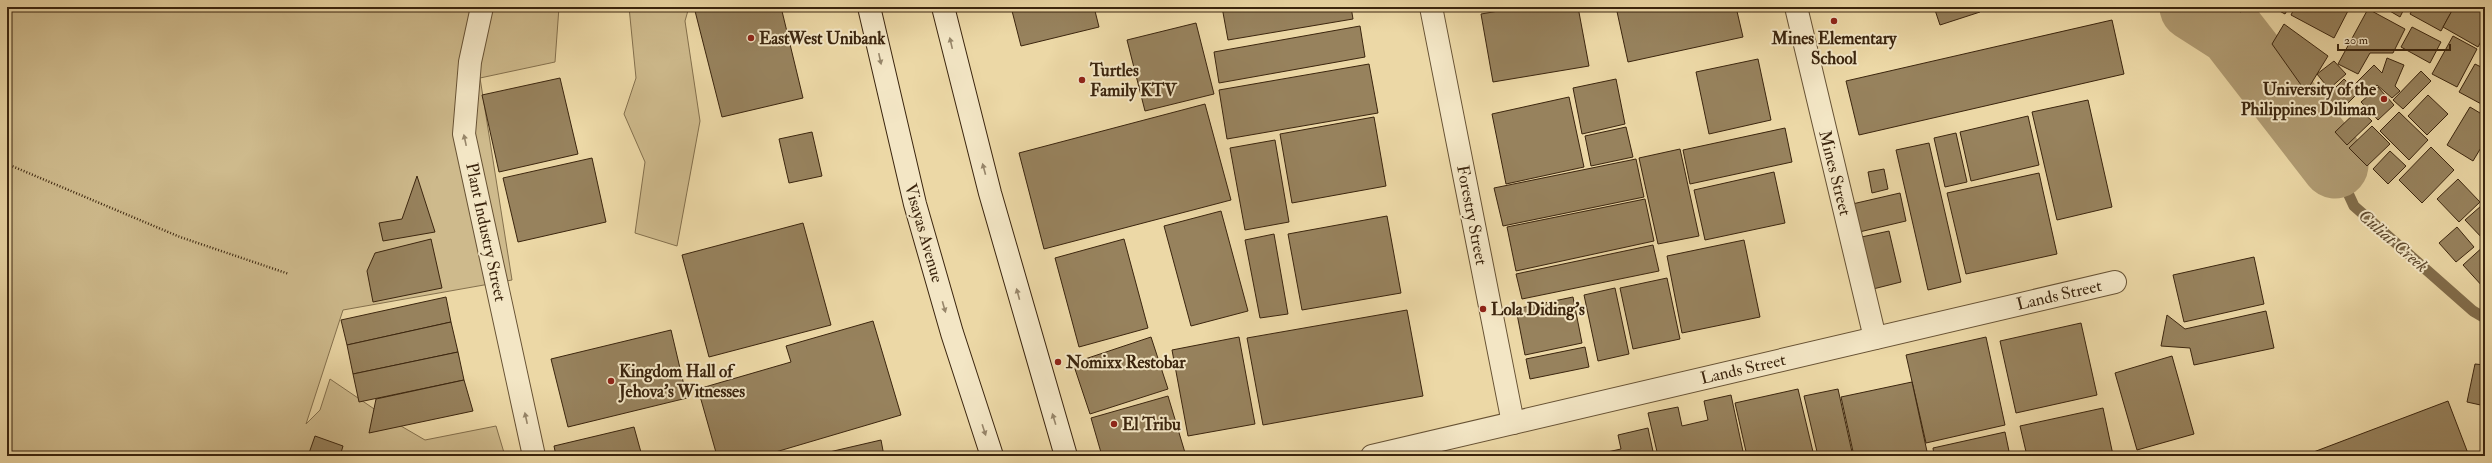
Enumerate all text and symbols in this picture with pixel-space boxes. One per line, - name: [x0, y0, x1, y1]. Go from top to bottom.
- marker: Mines Elementary School: [1829, 16, 1839, 26]
- scale bar: [2338, 26, 2450, 52]
- place label: EastWest Unibank: [759, 28, 886, 49]
- place label: Mines Elementary School: [1770, 28, 1897, 69]
- marker: EastWest Unibank: [746, 33, 756, 43]
- text: 20 m: [2344, 33, 2369, 48]
- one-way arrow: [947, 37, 953, 49]
- one-way arrow: [878, 53, 884, 65]
- place label: Turtles Family KTV: [1089, 60, 1177, 102]
- marker: Turtles Family KTV: [1077, 75, 1087, 85]
- place label: University of the Philippines Diliman: [2241, 79, 2377, 121]
- marker: University of the Philippines Diliman: [2379, 94, 2389, 104]
- street label: Mines Street: [1814, 128, 1856, 218]
- one-way arrow: [462, 134, 468, 147]
- street label: Plant Industry Street: [460, 161, 511, 304]
- one-way arrow: [980, 162, 986, 175]
- street label: Forestry Street: [1451, 163, 1492, 268]
- street label: Visayas Avenue: [899, 181, 948, 285]
- water label: Culiat Creek: [2353, 204, 2433, 278]
- street label: Lands Street: [2014, 275, 2104, 315]
- one-way arrow: [1015, 288, 1021, 300]
- place label: Lola Diding's: [1491, 299, 1585, 321]
- one-way arrow: [941, 301, 947, 313]
- marker: Lola Diding's: [1478, 304, 1488, 314]
- street label: Lands Street: [1698, 349, 1788, 389]
- place label: Nomixx Restobar: [1065, 352, 1186, 373]
- marker: Nomixx Restobar: [1053, 357, 1063, 367]
- place label: Kingdom Hall of Jehova's Witnesses: [618, 361, 745, 403]
- marker: Kingdom Hall of Jehova's Witnesses: [606, 376, 616, 386]
- one-way arrow: [522, 412, 528, 424]
- one-way arrow: [1051, 412, 1057, 424]
- place label: El Tribu: [1122, 414, 1181, 435]
- marker: El Tribu: [1109, 419, 1119, 429]
- one-way arrow: [981, 425, 987, 437]

